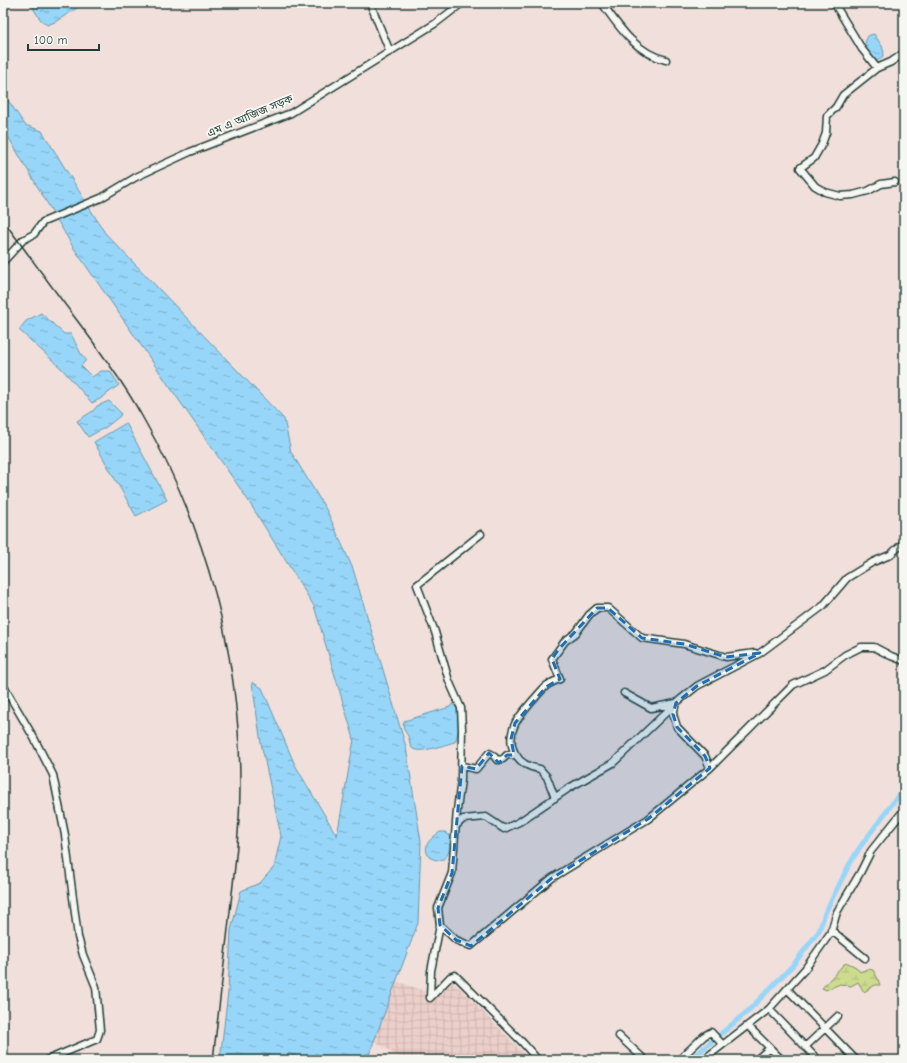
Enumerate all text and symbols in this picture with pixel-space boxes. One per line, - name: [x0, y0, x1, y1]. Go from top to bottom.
- scale bar: [28, 26, 99, 52]
- text: 100 m: [34, 33, 67, 47]
- street label: এম এ আজিজ সড়ক: [205, 92, 295, 140]

